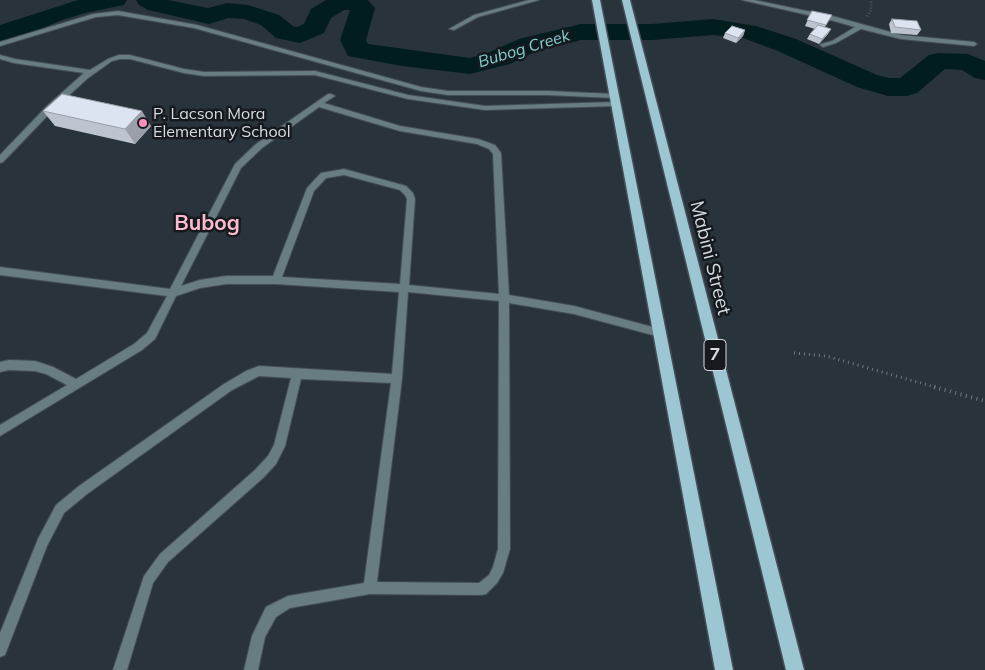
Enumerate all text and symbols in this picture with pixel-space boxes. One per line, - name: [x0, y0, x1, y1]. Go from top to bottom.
- water label: Bubog Creek: [476, 26, 572, 72]
- place label: P. Lacson Mora Elementary School: [153, 104, 291, 142]
- marker: P. Lacson Mora Elementary School: [137, 117, 149, 129]
- street label: Mabini Street: [685, 199, 735, 317]
- district label: Bubog: [174, 211, 240, 237]
- road number: 7: [704, 340, 726, 370]

